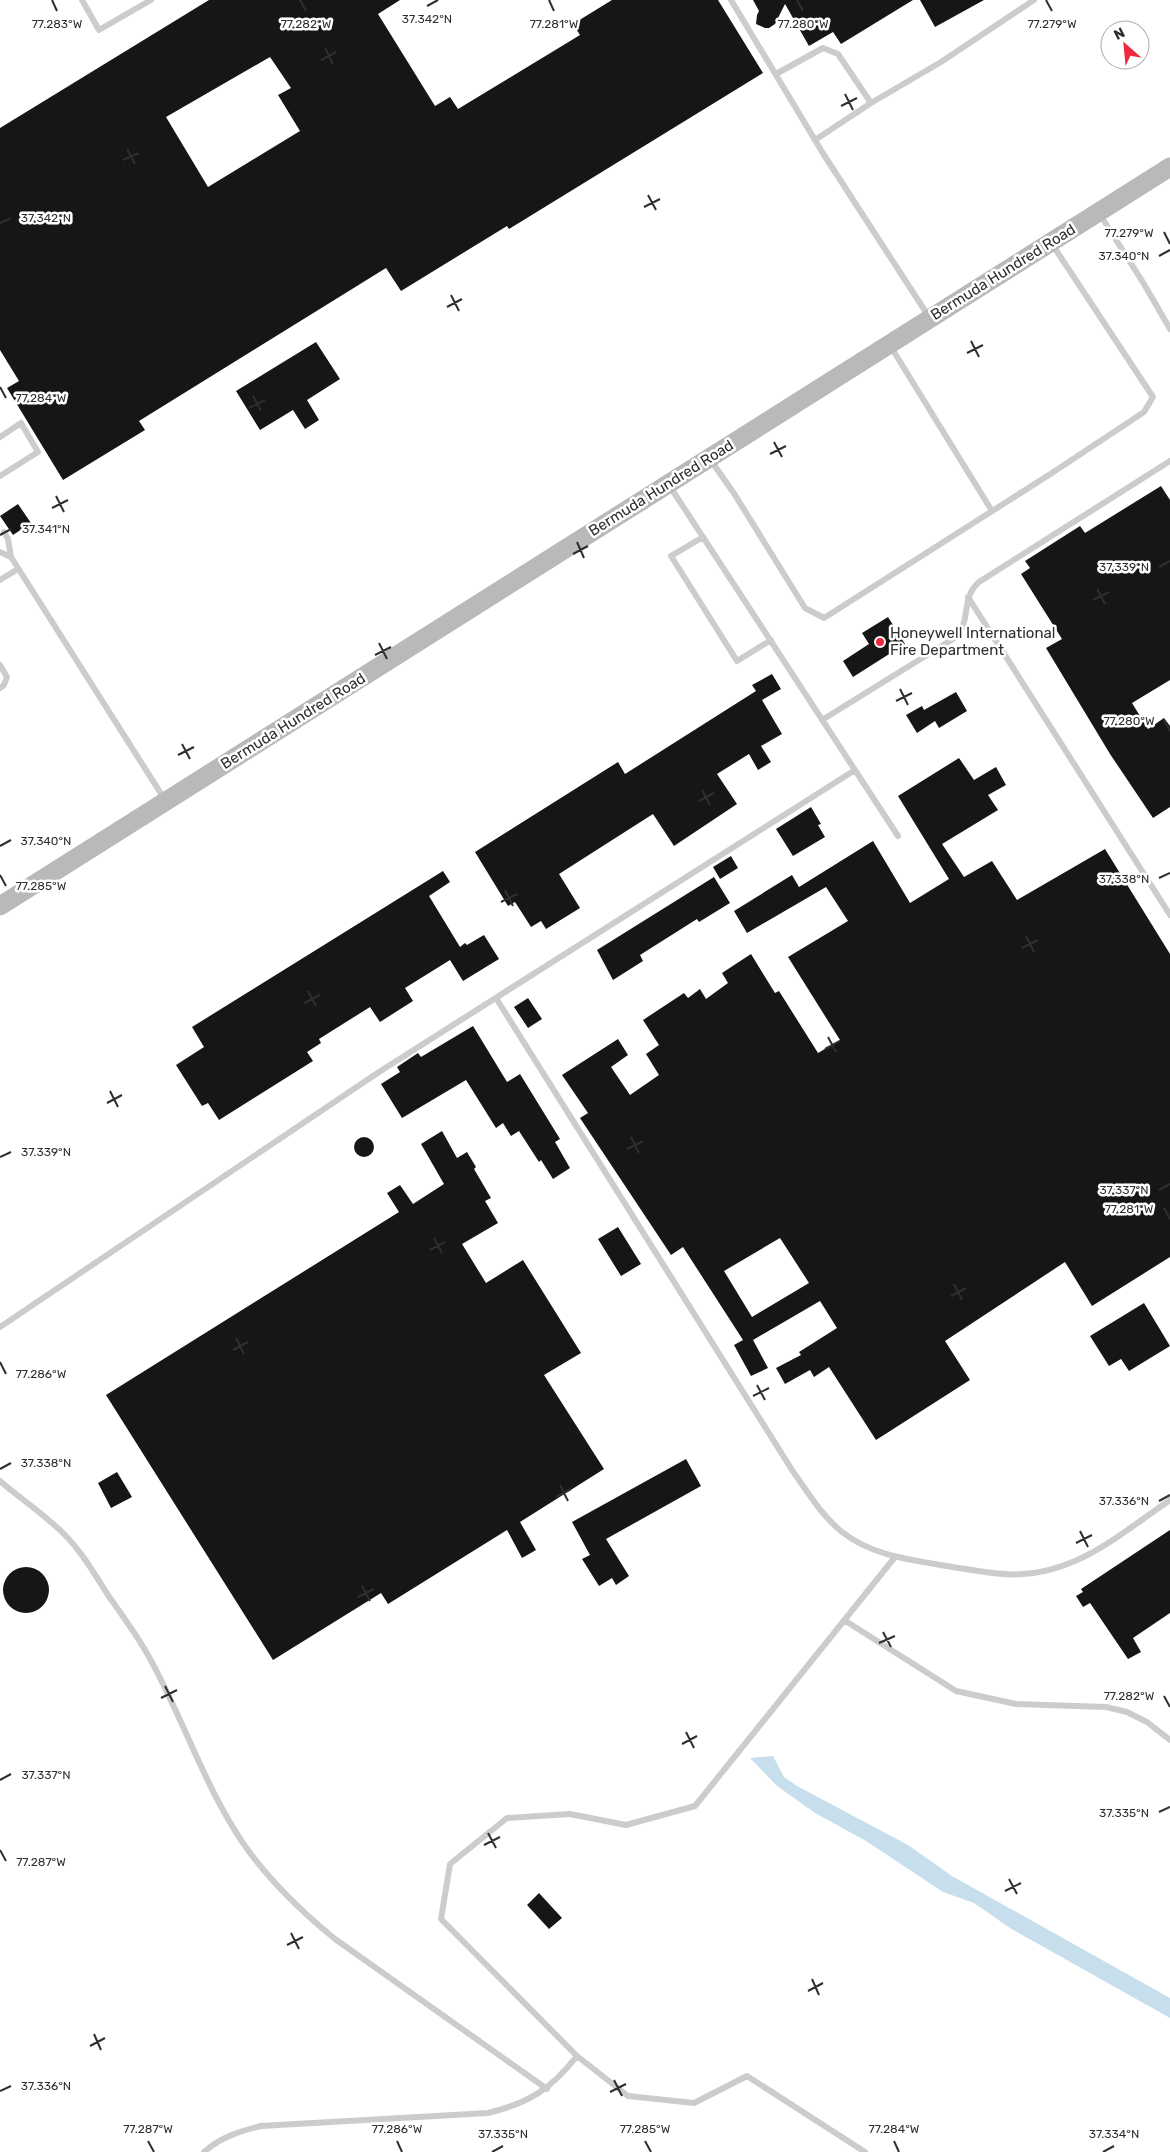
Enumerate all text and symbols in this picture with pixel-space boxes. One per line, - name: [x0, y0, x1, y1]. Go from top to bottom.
- text: 37.342°N: [402, 12, 452, 26]
- text: 77.283°W: [32, 17, 83, 31]
- text: 77.282°W: [281, 17, 332, 31]
- text: 77.281°W: [530, 17, 579, 31]
- text: 77.280°W: [777, 17, 829, 31]
- text: 77.279°W: [1027, 17, 1077, 31]
- north arrow: [1100, 20, 1150, 70]
- text: N: [1111, 24, 1128, 44]
- text: 37.342°N: [21, 211, 71, 225]
- street label: Bermuda Hundred Road: [927, 220, 1079, 324]
- text: 77.279°W: [1104, 226, 1154, 240]
- text: 37.340°N: [1099, 249, 1149, 263]
- text: 77.284°W: [16, 391, 67, 405]
- street label: Bermuda Hundred Road: [585, 436, 737, 540]
- text: 37.341°N: [22, 522, 70, 536]
- text: 37.339°N: [1099, 560, 1149, 574]
- place label: Honeywell International Fire Department: [890, 624, 1055, 659]
- marker: Honeywell International Fire Department: [874, 636, 886, 648]
- street label: Bermuda Hundred Road: [217, 669, 369, 773]
- text: 77.280°W: [1103, 714, 1155, 728]
- text: 37.340°N: [21, 834, 71, 848]
- text: 37.338°N: [1099, 872, 1149, 886]
- text: 77.285°W: [16, 879, 67, 893]
- text: 37.339°N: [21, 1145, 71, 1159]
- text: 37.337°N: [1099, 1183, 1149, 1197]
- text: 77.281°W: [1105, 1202, 1154, 1216]
- text: 77.286°W: [16, 1367, 67, 1381]
- text: 37.338°N: [21, 1456, 71, 1470]
- text: 37.336°N: [1099, 1494, 1149, 1508]
- text: 77.282°W: [1104, 1689, 1155, 1703]
- text: 37.337°N: [21, 1768, 71, 1782]
- text: 37.335°N: [1099, 1806, 1149, 1820]
- text: 77.287°W: [16, 1855, 66, 1869]
- text: 37.336°N: [21, 2079, 71, 2093]
- text: 77.287°W: [123, 2122, 173, 2136]
- text: 77.286°W: [372, 2122, 423, 2136]
- text: 77.285°W: [620, 2122, 671, 2136]
- text: 77.284°W: [869, 2122, 920, 2136]
- text: 37.335°N: [478, 2127, 528, 2141]
- text: 37.334°N: [1089, 2127, 1139, 2141]

